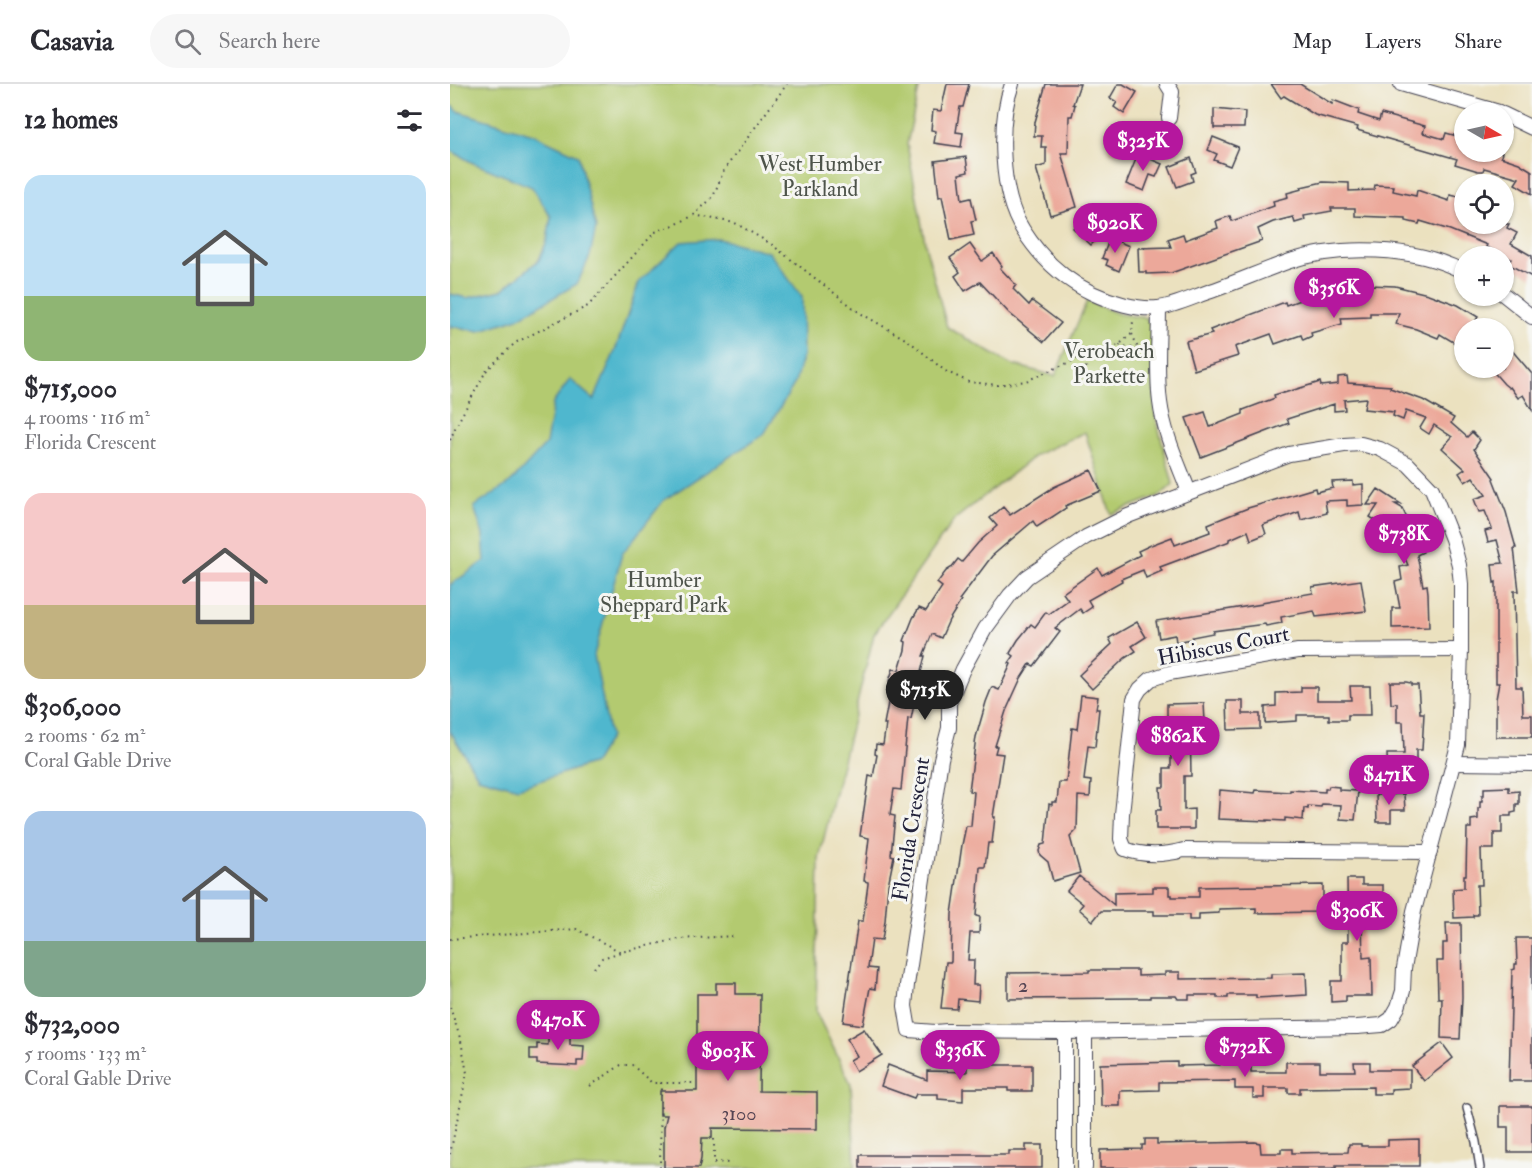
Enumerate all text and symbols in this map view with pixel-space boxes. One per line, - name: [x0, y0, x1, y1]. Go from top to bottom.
- search box: [150, 14, 570, 68]
- text: Casavia: [30, 24, 114, 59]
- icon: search: [171, 25, 204, 58]
- text: Search here: [219, 27, 320, 55]
- text: Map: [1292, 28, 1332, 55]
- text: Layers: [1365, 28, 1421, 55]
- text: Share: [1454, 28, 1502, 55]
- north arrow: [1454, 102, 1514, 162]
- map controls: [1454, 102, 1514, 378]
- text: 12 homes: [24, 104, 118, 136]
- icon: filters: [393, 104, 426, 137]
- pin: $325K: [1101, 121, 1185, 172]
- text: $325K: [1117, 128, 1169, 153]
- park label: West Humber Parkland: [757, 150, 882, 203]
- button: locate: [1454, 174, 1514, 234]
- pin: $920K: [1073, 203, 1157, 254]
- text: $920K: [1087, 210, 1143, 235]
- icon: home: [171, 214, 279, 322]
- button: +: [1454, 246, 1514, 306]
- pin: $356K: [1292, 268, 1376, 319]
- text: $356K: [1308, 275, 1360, 300]
- button: −: [1454, 318, 1514, 378]
- park label: Verobeach Parkette: [1063, 337, 1155, 390]
- text: $715,000: [24, 373, 117, 405]
- text: 4 rooms · 116 m²: [24, 405, 150, 430]
- text: Florida Crescent: [24, 430, 156, 455]
- pin: $738K: [1362, 514, 1446, 565]
- text: $738K: [1378, 521, 1430, 546]
- icon: home: [171, 532, 279, 640]
- park label: Humber Sheppard Park: [600, 566, 728, 620]
- street label: Hibiscus Court: [1155, 619, 1292, 672]
- pin: $715K: [883, 670, 967, 721]
- text: $715K: [900, 677, 950, 702]
- text: $306,000: [24, 691, 121, 723]
- pin: $862K: [1136, 716, 1220, 767]
- text: 2 rooms · 62 m²: [24, 723, 145, 748]
- text: $862K: [1151, 723, 1205, 748]
- text: Coral Gable Drive: [24, 748, 171, 773]
- street label: Florida Crescent: [886, 755, 936, 903]
- pin: $471K: [1347, 755, 1431, 806]
- text: $471K: [1363, 762, 1415, 787]
- icon: home: [171, 850, 279, 958]
- pin: $306K: [1315, 891, 1399, 942]
- text: $306K: [1330, 898, 1384, 923]
- house number: 2: [1018, 973, 1028, 998]
- pin: $470K: [516, 1000, 600, 1051]
- text: $470K: [531, 1007, 586, 1032]
- text: $732,000: [24, 1009, 120, 1041]
- pin: $732K: [1203, 1027, 1287, 1078]
- pin: $336K: [918, 1030, 1002, 1081]
- pin: $903K: [686, 1031, 770, 1082]
- text: $732K: [1219, 1034, 1271, 1059]
- text: $336K: [935, 1037, 985, 1062]
- text: $903K: [701, 1038, 755, 1063]
- text: 5 rooms · 133 m²: [24, 1041, 146, 1066]
- text: Coral Gable Drive: [24, 1066, 171, 1091]
- house number: 3100: [721, 1101, 757, 1126]

